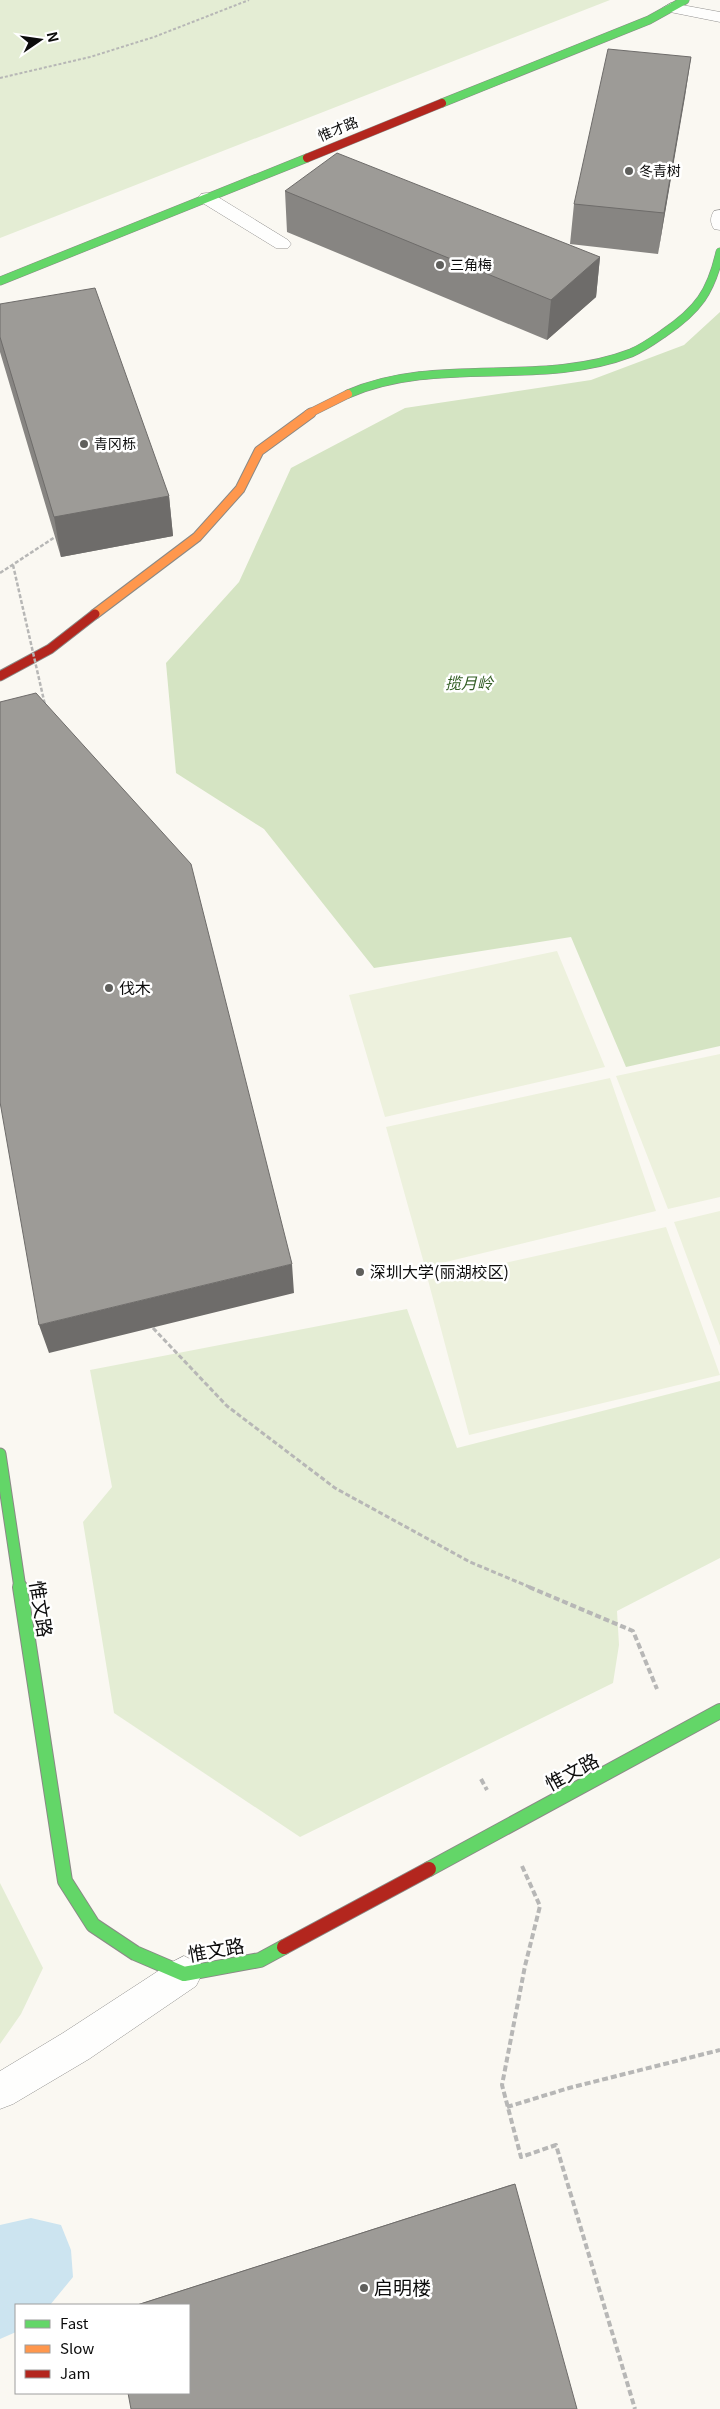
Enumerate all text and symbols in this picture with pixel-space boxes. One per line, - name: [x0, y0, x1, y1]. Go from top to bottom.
- north arrow: [15, 15, 65, 65]
- text: N: [43, 29, 65, 44]
- street label: 惟才路: [314, 111, 361, 145]
- place label: 冬青树: [639, 160, 681, 180]
- marker: 冬青树: [623, 165, 635, 177]
- place label: 三角梅: [450, 254, 492, 274]
- marker: 三角梅: [434, 259, 446, 271]
- place label: 青冈栎: [94, 433, 136, 453]
- marker: 青冈栎: [78, 438, 90, 450]
- park label: 揽月岭: [445, 670, 495, 694]
- place label: 伐木: [119, 975, 151, 999]
- marker: 伐木: [103, 982, 115, 994]
- place label: 深圳大学(丽湖校区): [370, 1259, 509, 1283]
- marker: 深圳大学(丽湖校区): [354, 1266, 366, 1278]
- street label: 惟文路: [25, 1578, 60, 1639]
- street label: 惟文路: [540, 1745, 603, 1796]
- street label: 惟文路: [185, 1930, 246, 1967]
- place label: 启明楼: [374, 2273, 431, 2300]
- marker: 启明楼: [358, 2282, 370, 2294]
- legend: [15, 2304, 190, 2394]
- text: Fast: [60, 2312, 89, 2333]
- text: Slow: [60, 2337, 94, 2358]
- text: Jam: [60, 2362, 90, 2383]

